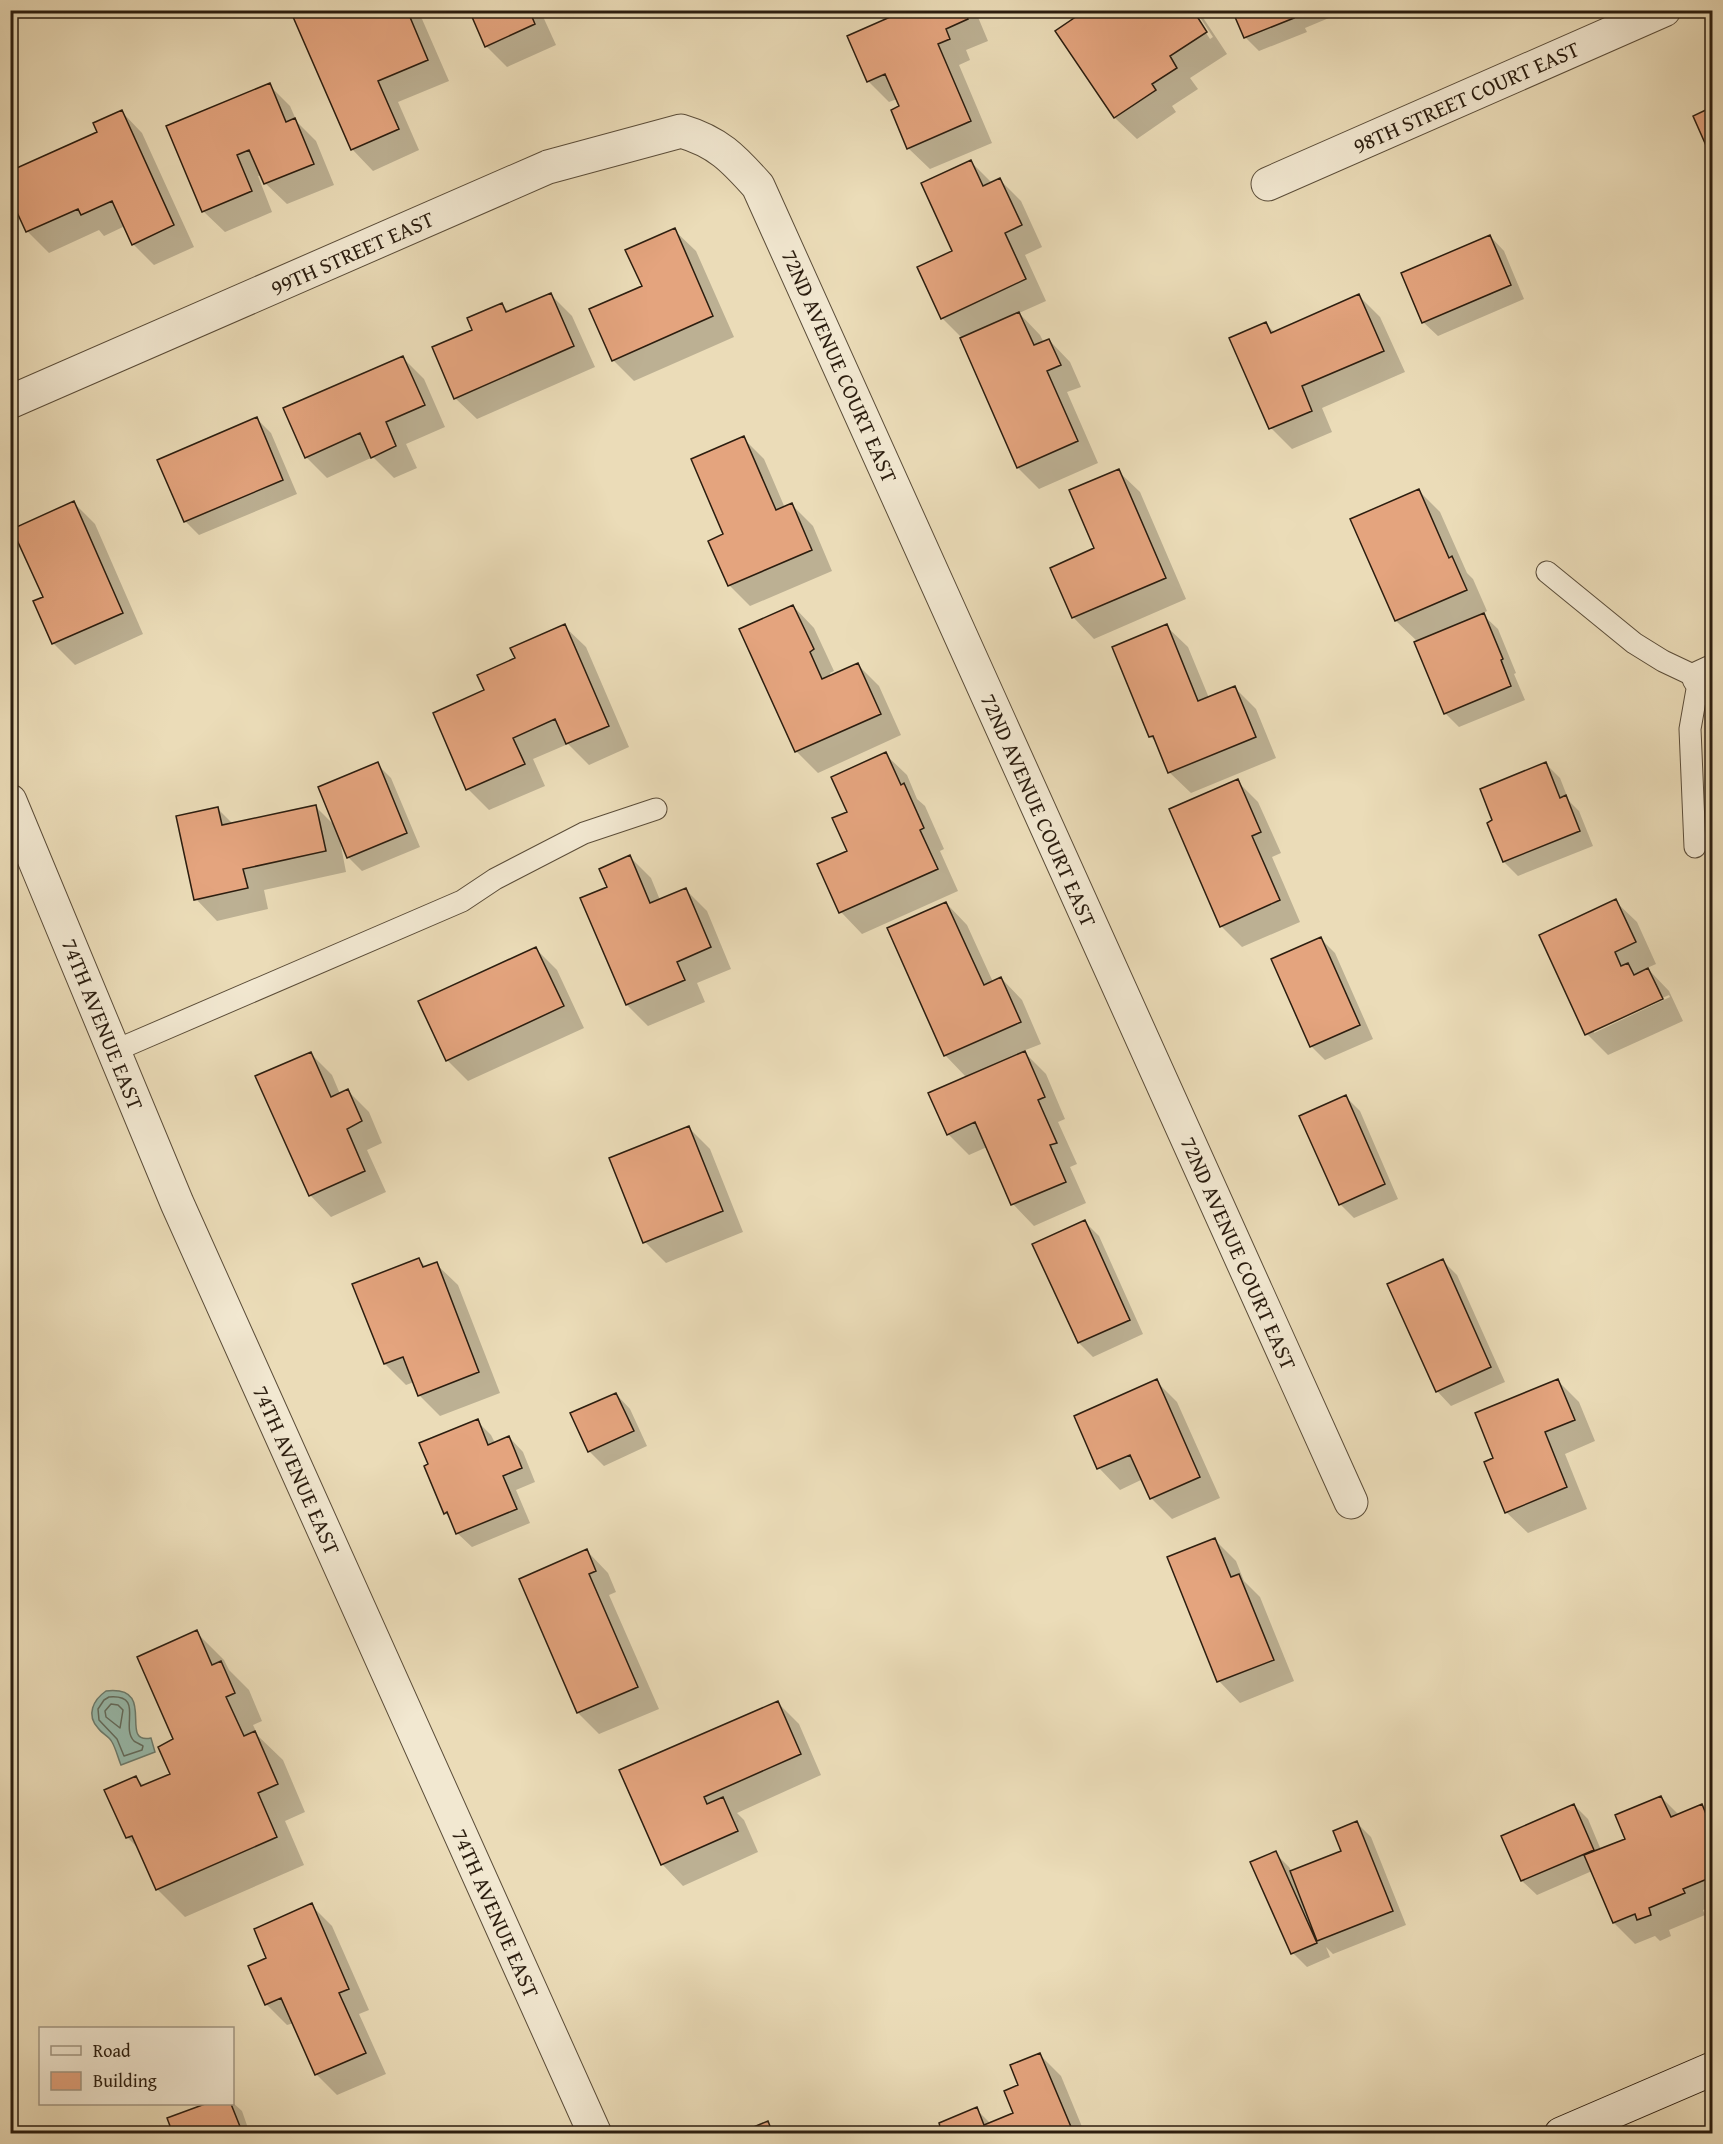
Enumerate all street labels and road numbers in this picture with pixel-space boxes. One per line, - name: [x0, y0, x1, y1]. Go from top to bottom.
- street label: 98TH STREET COURT EAST: [1348, 33, 1584, 161]
- street label: 99TH STREET EAST: [265, 203, 439, 303]
- street label: 72ND AVENUE COURT EAST: [774, 244, 906, 488]
- street label: 72ND AVENUE COURT EAST: [973, 688, 1105, 932]
- street label: 74TH AVENUE EAST: [54, 933, 152, 1115]
- street label: 72ND AVENUE COURT EAST: [1173, 1131, 1305, 1375]
- street label: 74TH AVENUE EAST: [245, 1380, 349, 1560]
- street label: 74TH AVENUE EAST: [444, 1823, 548, 2003]

